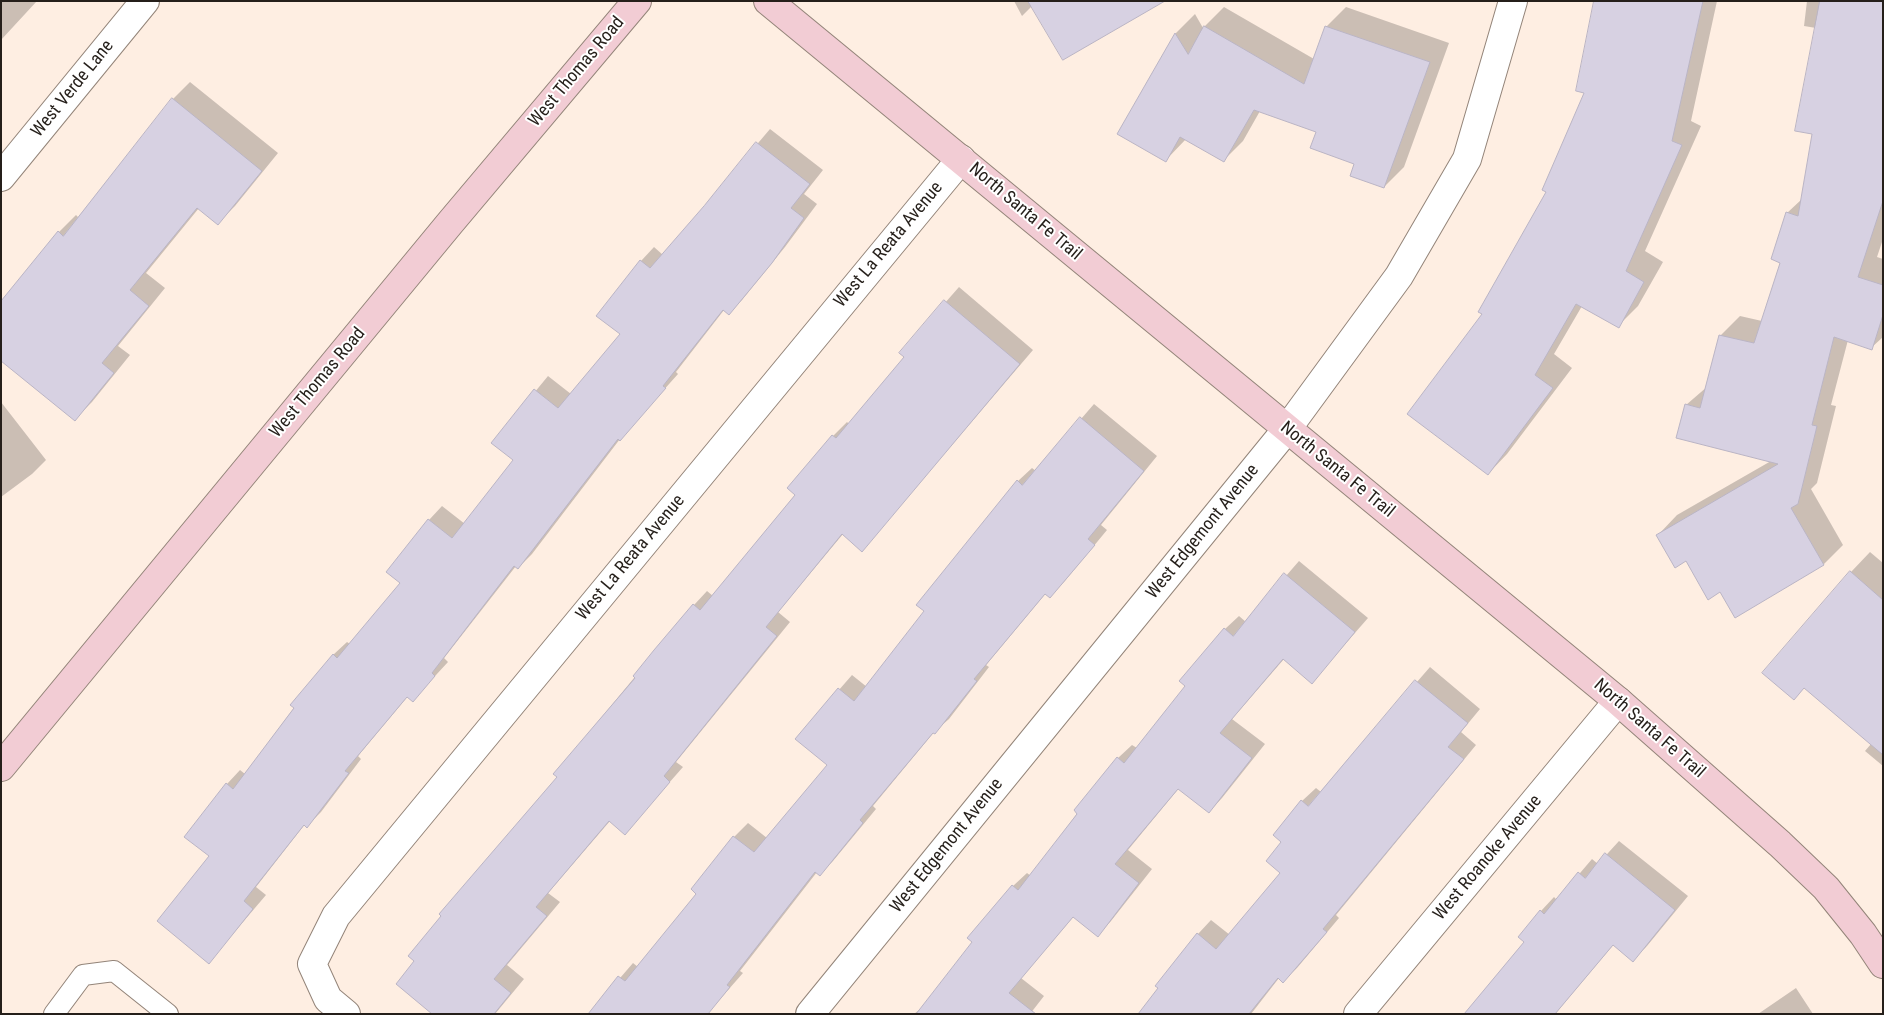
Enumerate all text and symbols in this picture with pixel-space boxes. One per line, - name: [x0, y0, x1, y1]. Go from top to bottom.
- street label: West Thomas Road: [525, 12, 629, 132]
- street label: West Verde Lane: [27, 36, 119, 142]
- street label: North Santa Fe Trail: [964, 158, 1086, 266]
- street label: West La Reata Avenue: [830, 178, 948, 312]
- street label: West Thomas Road: [266, 323, 370, 443]
- street label: North Santa Fe Trail: [1275, 417, 1399, 523]
- street label: West Edgemont Avenue: [1142, 460, 1264, 604]
- street label: West La Reata Avenue: [572, 491, 690, 625]
- street label: North Santa Fe Trail: [1589, 675, 1709, 783]
- street label: West Edgemont Avenue: [886, 774, 1008, 918]
- street label: West Roanoke Avenue: [1429, 791, 1547, 925]

